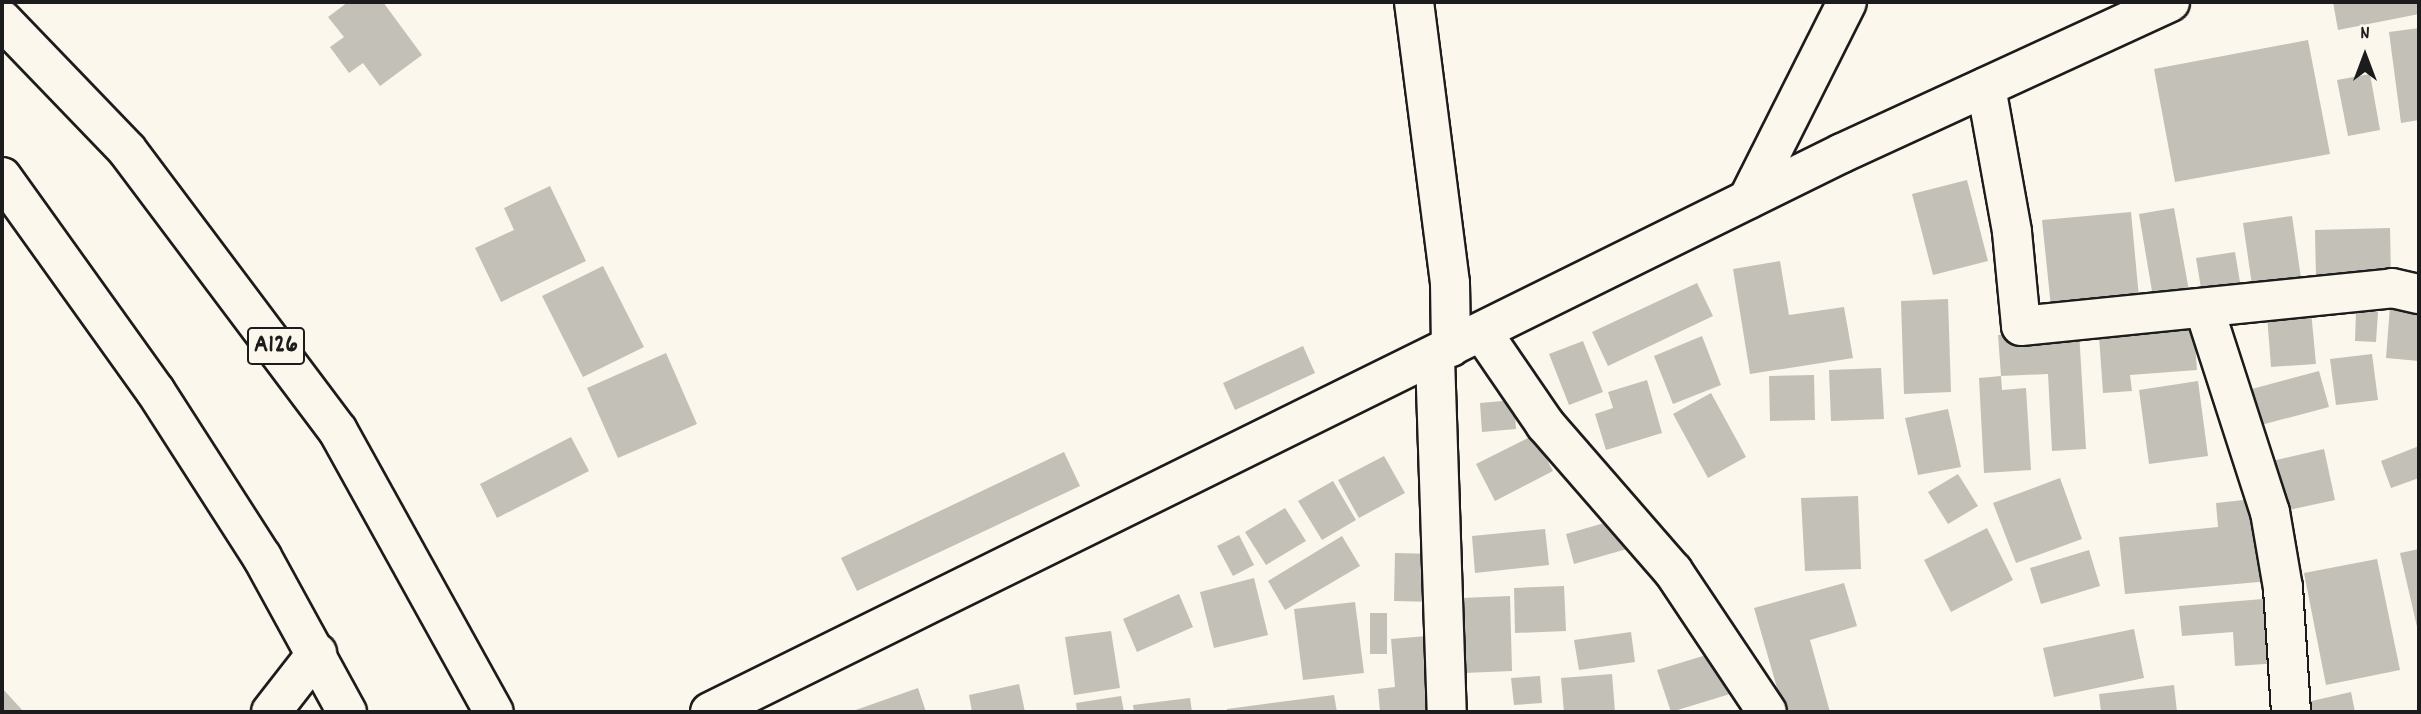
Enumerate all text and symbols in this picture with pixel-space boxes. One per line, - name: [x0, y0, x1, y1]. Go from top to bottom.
- north arrow: [2330, 21, 2400, 91]
- text: N: [2360, 21, 2370, 48]
- road number: A126: [246, 324, 306, 368]

